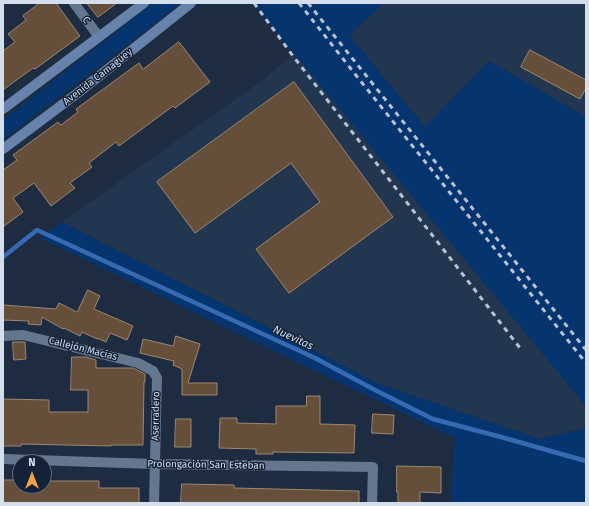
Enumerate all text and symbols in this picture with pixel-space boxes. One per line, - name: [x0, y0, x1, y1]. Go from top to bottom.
- street label: C: [80, 14, 92, 26]
- street label: Avenida Camagüey: [61, 46, 135, 108]
- water label: Nuevitas: [271, 323, 315, 353]
- street label: Callejón Macías: [48, 335, 118, 363]
- street label: Aserradero: [150, 391, 162, 441]
- north arrow: [12, 454, 52, 494]
- text: N: [28, 456, 36, 469]
- street label: Prolongación San Esteban: [147, 458, 265, 472]

